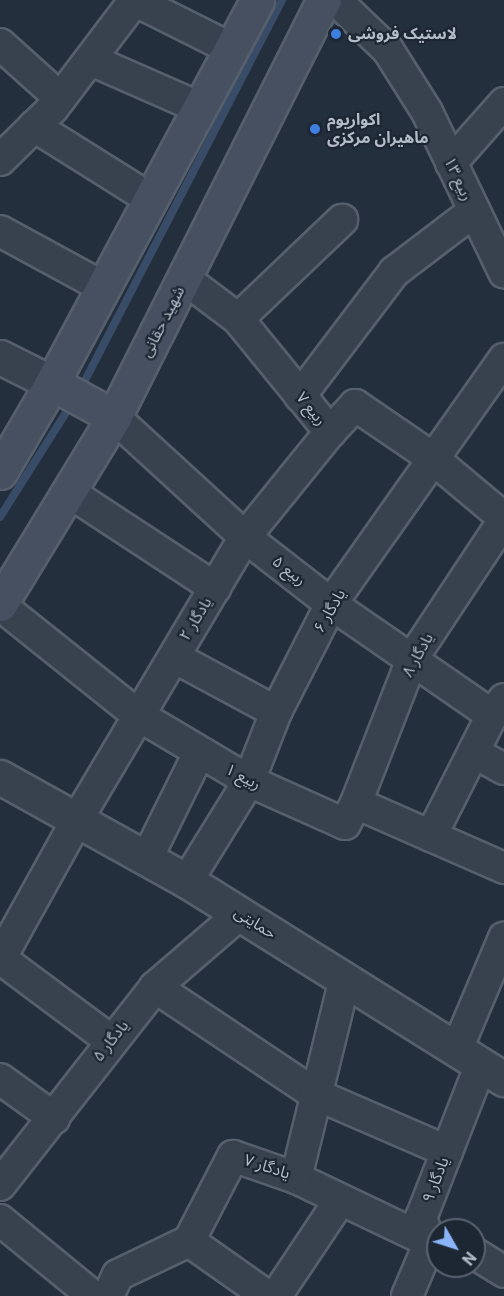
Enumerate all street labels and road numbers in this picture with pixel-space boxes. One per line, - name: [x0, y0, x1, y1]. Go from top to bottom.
- street label: ربیع ۱۳: [439, 154, 477, 204]
- street label: شهید حقانی: [137, 283, 189, 361]
- street label: ربیع ۷: [292, 388, 330, 430]
- street label: ربیع ۵: [268, 552, 310, 590]
- street label: یادگار ۶: [310, 586, 350, 636]
- street label: یادگار ۲: [176, 594, 216, 644]
- street label: یادگار ۸: [398, 630, 438, 680]
- street label: ربیع ۱: [222, 760, 264, 794]
- street label: حمایتی: [230, 903, 280, 943]
- street label: یادگار ۵: [89, 1016, 133, 1066]
- street label: یادگار ۷: [242, 1151, 292, 1183]
- street label: یادگار ۹: [419, 1154, 453, 1206]

